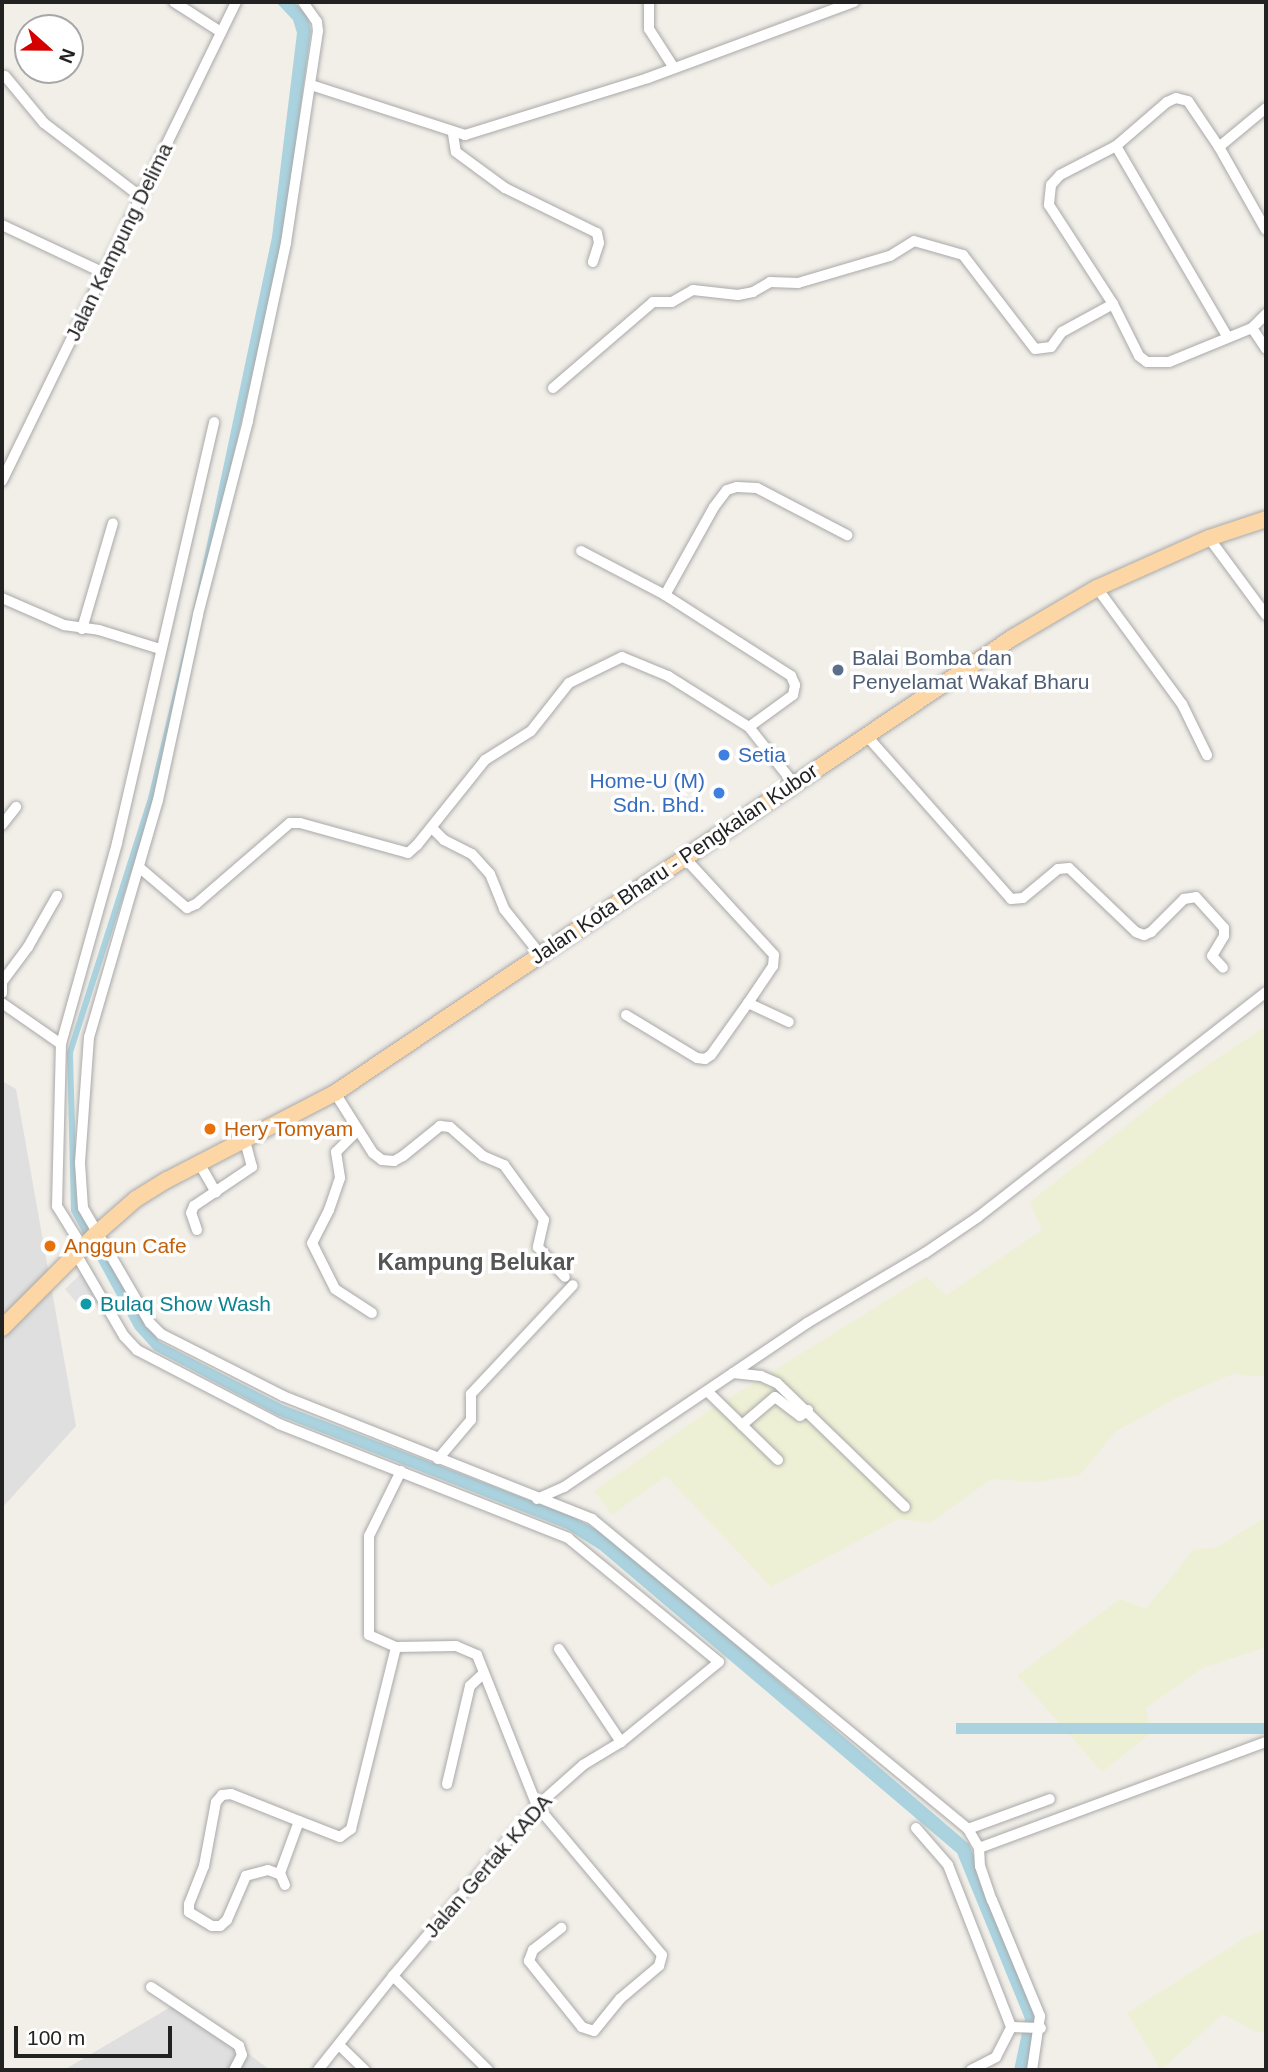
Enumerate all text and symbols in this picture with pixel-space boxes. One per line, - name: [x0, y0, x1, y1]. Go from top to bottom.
- north arrow: [14, 14, 84, 84]
- text: N: [55, 46, 79, 66]
- street label: Jalan Kampung Delima: [60, 139, 178, 345]
- place label: Balai Bomba dan Penyelamat Wakaf Bharu: [852, 645, 1089, 695]
- marker: Balai Bomba dan Penyelamat Wakaf Bharu: [830, 662, 846, 678]
- place label: Setia: [738, 742, 786, 768]
- marker: Setia: [716, 747, 732, 763]
- street label: Jalan Kota Bharu - Pengkalan Kubor: [526, 758, 822, 970]
- place label: Home-U (M) Sdn. Bhd.: [590, 768, 705, 818]
- marker: Home-U (M) Sdn. Bhd.: [711, 785, 727, 801]
- place label: Hery Tomyam: [224, 1116, 354, 1142]
- marker: Hery Tomyam: [202, 1121, 218, 1137]
- place label: Anggun Cafe: [64, 1233, 187, 1259]
- marker: Anggun Cafe: [42, 1238, 58, 1254]
- district label: Kampung Belukar: [378, 1248, 574, 1276]
- place label: Bulaq Show Wash: [100, 1291, 271, 1317]
- marker: Bulaq Show Wash: [78, 1296, 94, 1312]
- street label: Jalan Gertak KADA: [419, 1789, 557, 1943]
- scale bar: [18, 2012, 175, 2056]
- text: 100 m: [27, 2026, 85, 2049]

